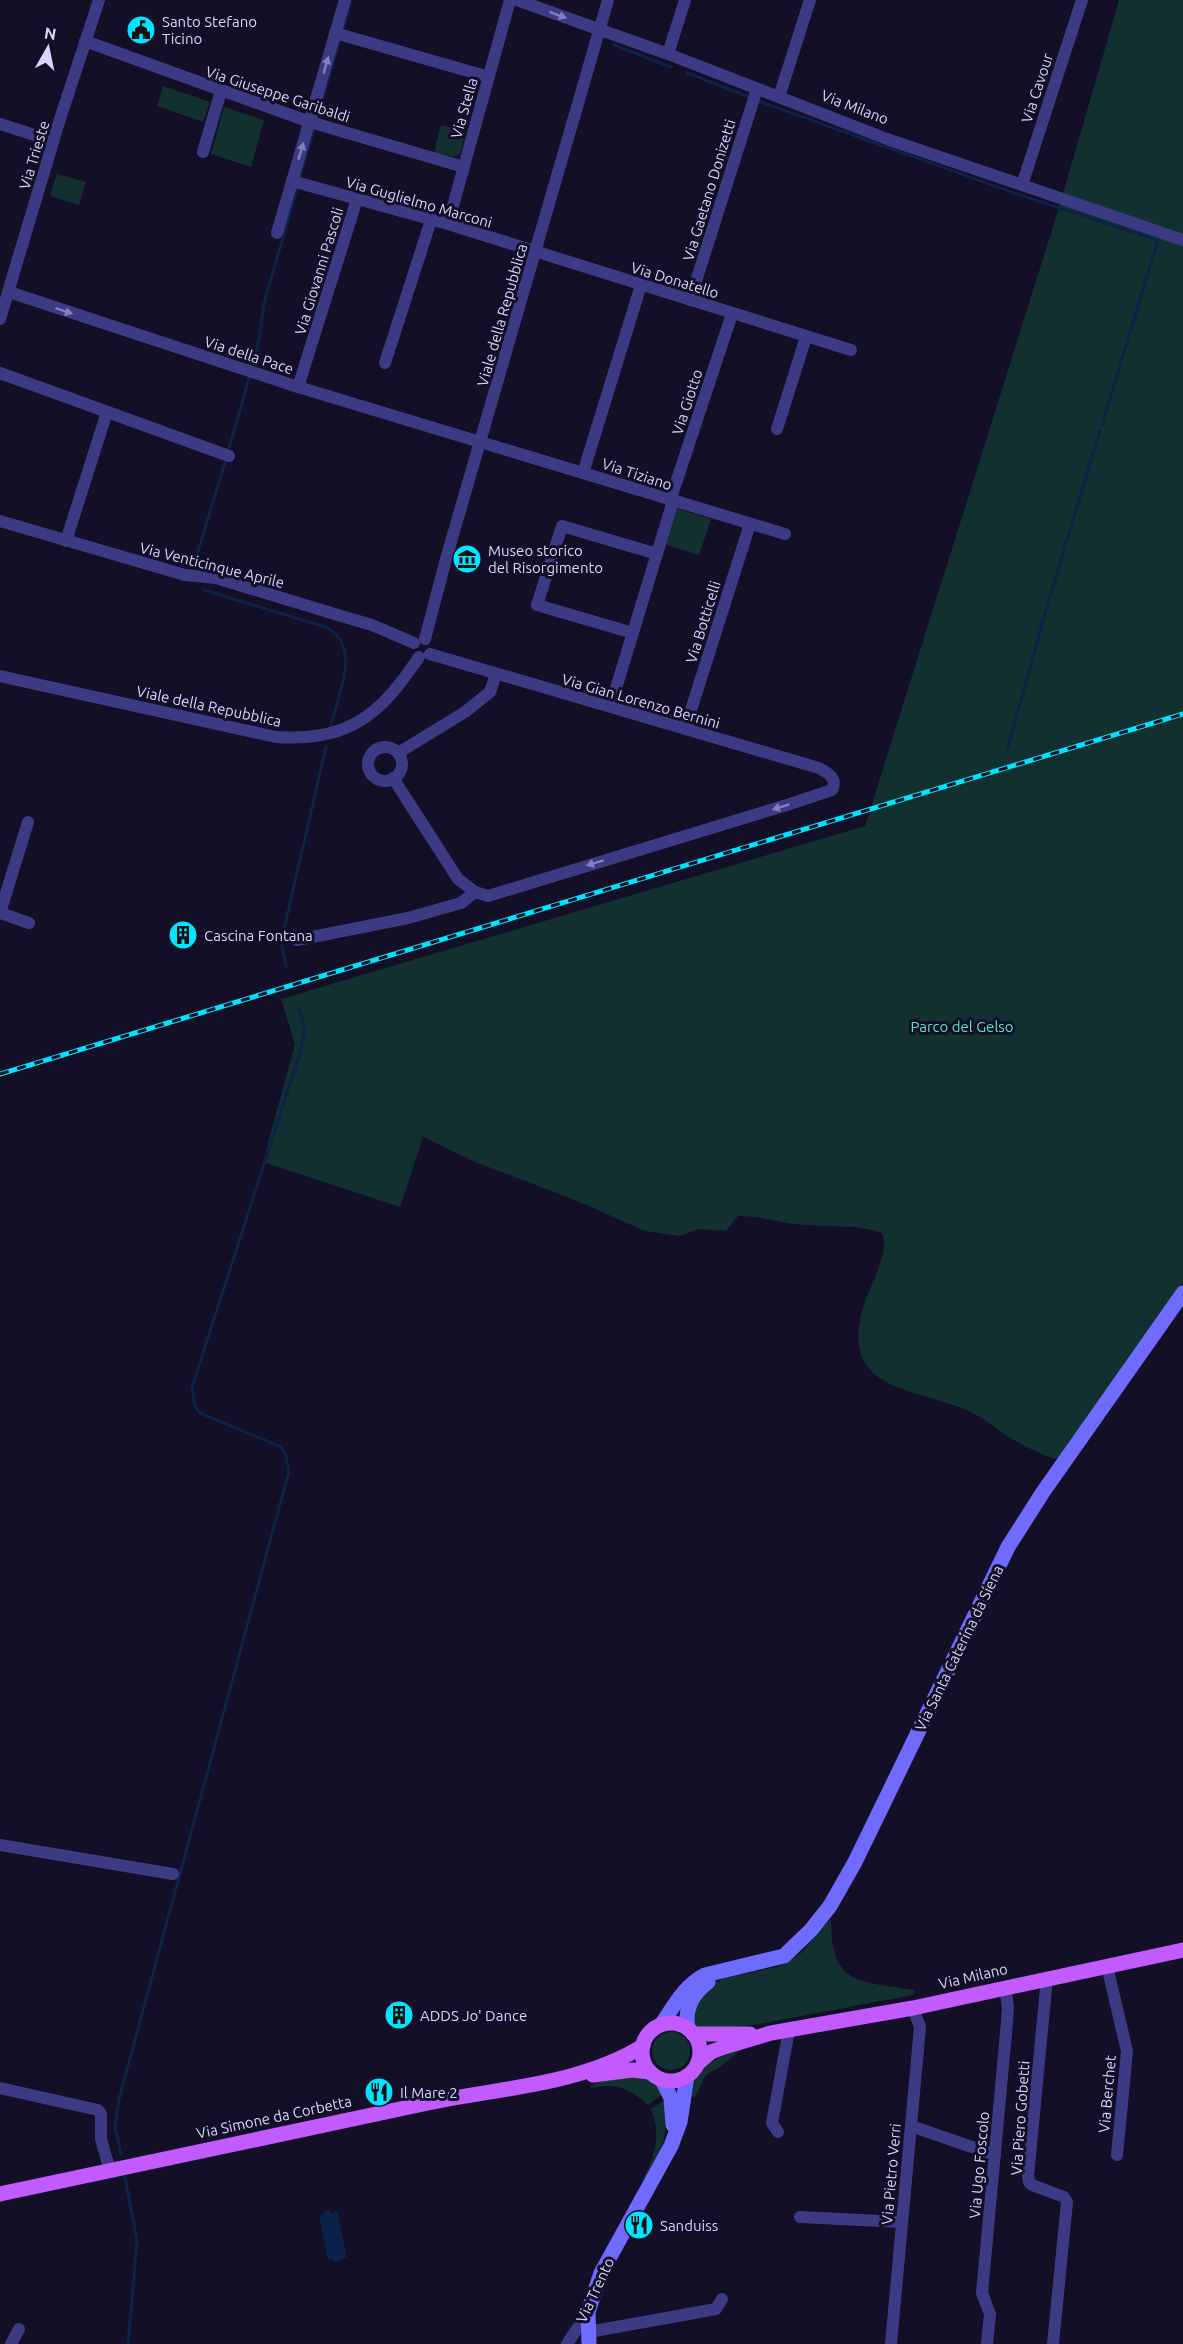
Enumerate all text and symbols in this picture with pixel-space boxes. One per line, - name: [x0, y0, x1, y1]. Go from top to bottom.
- one-way arrow: [549, 10, 567, 20]
- place label: Santo Stefano Ticino: [162, 13, 257, 47]
- public building icon: Santo Stefano Ticino: [125, 14, 157, 46]
- north arrow: [18, 18, 78, 78]
- text: N: [43, 23, 58, 43]
- street label: Via Cavour: [1018, 51, 1056, 125]
- one-way arrow: [322, 56, 331, 74]
- street label: Via Giuseppe Garibaldi: [204, 63, 352, 125]
- street label: Via Stella: [447, 76, 481, 140]
- street label: Via Milano: [819, 86, 891, 128]
- street label: Via Gaetano Donizetti: [679, 117, 739, 263]
- street label: Via Trieste: [16, 119, 52, 191]
- one-way arrow: [297, 142, 306, 160]
- street label: Via Guglielmo Marconi: [344, 173, 494, 231]
- street label: Via Giovanni Pascoli: [291, 205, 347, 337]
- street label: Viale della Repubblica: [473, 242, 531, 388]
- street label: Via Donatello: [629, 259, 721, 301]
- one-way arrow: [55, 306, 73, 316]
- street label: Via della Pace: [202, 333, 296, 377]
- street label: Via Giotto: [668, 367, 706, 437]
- street label: Via Tiziano: [600, 455, 674, 493]
- street label: Via Venticinque Aprile: [138, 539, 286, 591]
- place label: Museo storico del Risorgimento: [488, 542, 603, 576]
- museum icon: Museo storico del Risorgimento: [451, 543, 483, 575]
- street label: Via Botticelli: [682, 579, 724, 665]
- street label: Via Gian Lorenzo Bernini: [560, 670, 722, 732]
- street label: Viale della Repubblica: [135, 682, 283, 730]
- one-way arrow: [772, 803, 790, 812]
- one-way arrow: [586, 859, 604, 868]
- building icon: Cascina Fontana: [167, 919, 199, 951]
- place label: Cascina Fontana: [204, 927, 313, 944]
- park label: Parco del Gelso: [910, 1018, 1014, 1035]
- street label: Via Santa Caterina da Siena: [911, 1562, 1007, 1734]
- street label: Via Milano: [937, 1960, 1009, 1992]
- building icon: ADDS Jo' Dance: [383, 1999, 415, 2031]
- place label: ADDS Jo' Dance: [420, 2007, 527, 2024]
- street label: Via Berchet: [1095, 2054, 1119, 2134]
- street label: Via Piero Gobetti: [1008, 2060, 1032, 2176]
- restaurant icon: Il Mare 2: [363, 2076, 395, 2108]
- place label: Il Mare 2: [400, 2084, 458, 2101]
- street label: Via Simone da Corbetta: [195, 2092, 353, 2142]
- street label: Via Ugo Foscolo: [966, 2111, 992, 2219]
- street label: Via Pietro Verri: [878, 2123, 904, 2225]
- restaurant icon: Sanduiss: [623, 2209, 655, 2241]
- place label: Sanduiss: [660, 2217, 718, 2234]
- street label: Via Trento: [573, 2255, 617, 2325]

